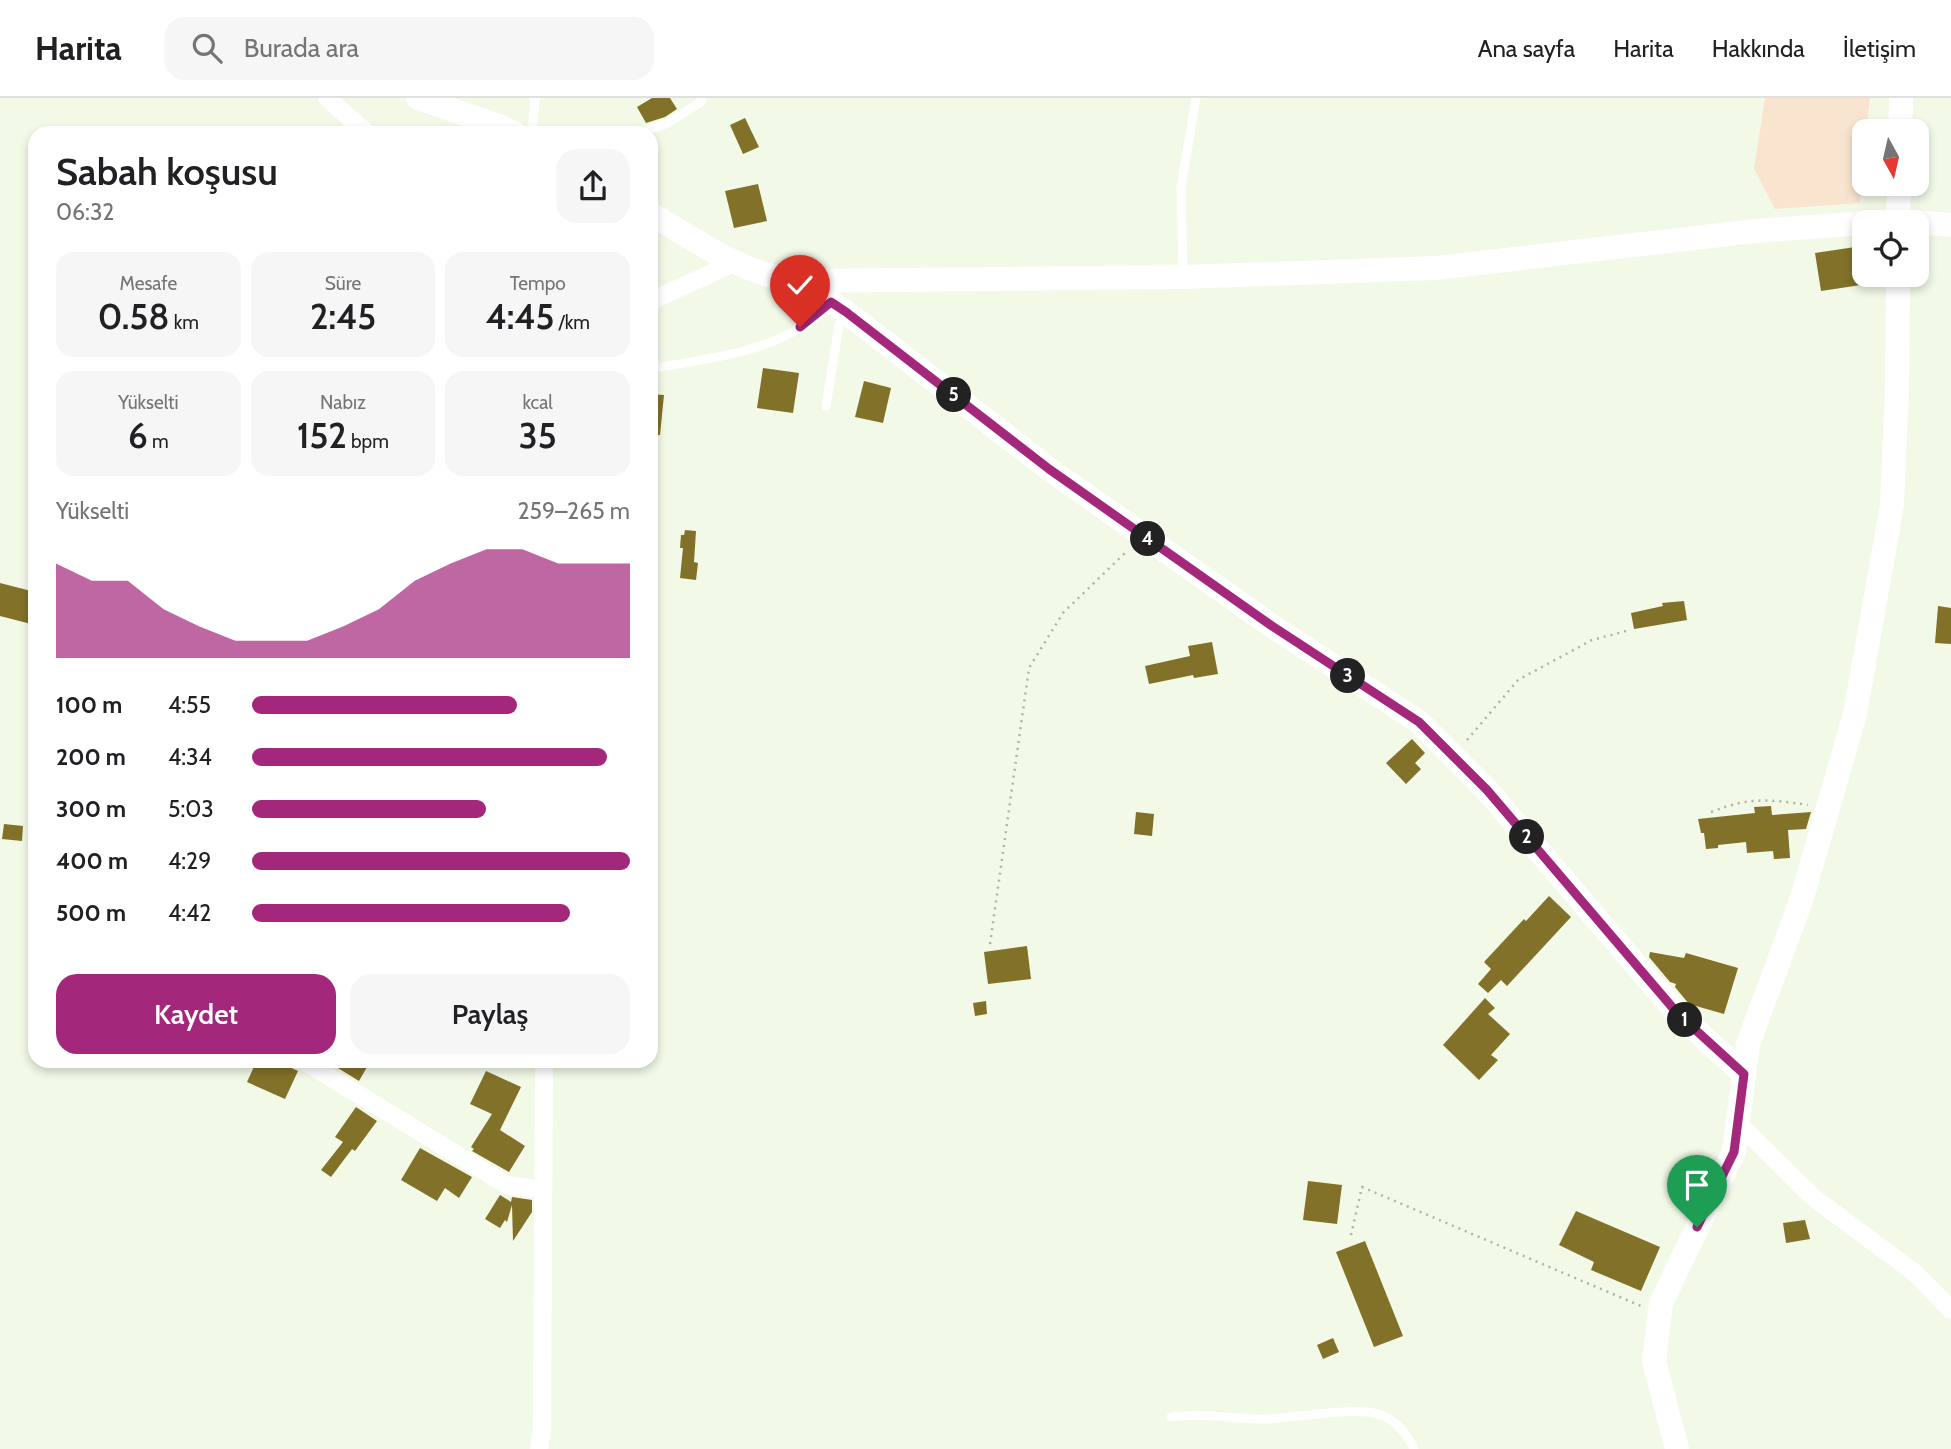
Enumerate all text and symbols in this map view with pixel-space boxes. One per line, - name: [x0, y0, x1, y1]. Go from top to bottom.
- search box: [164, 17, 654, 80]
- text: Harita: [35, 28, 122, 68]
- icon: search: [188, 29, 226, 67]
- text: Burada ara: [244, 32, 359, 64]
- text: Ana sayfa: [1478, 34, 1575, 63]
- text: Harita: [1613, 34, 1674, 63]
- text: Hakkında: [1712, 34, 1805, 63]
- text: İletişim: [1843, 34, 1916, 63]
- north arrow: [1852, 119, 1928, 196]
- map controls: [1852, 119, 1929, 287]
- text: Sabah koşusu: [56, 148, 278, 195]
- button: share: [556, 149, 630, 223]
- text: 06:32: [56, 198, 114, 226]
- button: locate: [1852, 210, 1929, 287]
- pin: [770, 255, 830, 327]
- icon: check: [781, 266, 819, 304]
- text: Mesafe: [120, 272, 177, 295]
- text: Süre: [325, 272, 361, 295]
- text: Tempo: [510, 272, 566, 295]
- text: 0.58: [98, 295, 169, 338]
- text: 2:45: [310, 295, 376, 338]
- text: 4:45: [485, 295, 554, 338]
- text: km: [169, 311, 199, 334]
- text: /km: [554, 311, 590, 334]
- pin: 5: [936, 378, 972, 412]
- text: 5: [948, 383, 959, 406]
- text: Yükselti: [118, 391, 179, 414]
- text: Nabız: [320, 391, 366, 414]
- text: kcal: [523, 391, 553, 414]
- text: 6: [128, 414, 148, 457]
- text: 152: [297, 414, 347, 457]
- text: 35: [519, 414, 557, 457]
- text: m: [148, 430, 169, 453]
- text: bpm: [347, 430, 389, 453]
- text: Yükselti: [56, 497, 129, 525]
- text: 259–265 m: [517, 497, 630, 525]
- pin: 4: [1130, 522, 1166, 556]
- text: 4: [1142, 527, 1153, 550]
- pin: 3: [1330, 658, 1366, 694]
- text: 3: [1342, 664, 1353, 687]
- text: 100 m: [56, 691, 122, 719]
- text: 4:55: [168, 691, 211, 719]
- text: 200 m: [56, 743, 126, 771]
- text: 4:34: [168, 743, 212, 771]
- text: 300 m: [56, 795, 126, 823]
- text: 5:03: [168, 795, 214, 823]
- pin: 2: [1510, 820, 1544, 854]
- text: 2: [1521, 825, 1532, 848]
- text: 400 m: [56, 847, 128, 875]
- text: 4:29: [168, 847, 211, 875]
- text: 500 m: [56, 899, 126, 927]
- text: 4:42: [168, 899, 211, 927]
- button: Kaydet: [56, 974, 336, 1054]
- button: Paylaş: [350, 974, 630, 1054]
- pin: 1: [1668, 1002, 1702, 1038]
- text: 1: [1681, 1008, 1688, 1031]
- pin: [1667, 1155, 1727, 1227]
- icon: arrive: [1678, 1166, 1716, 1204]

